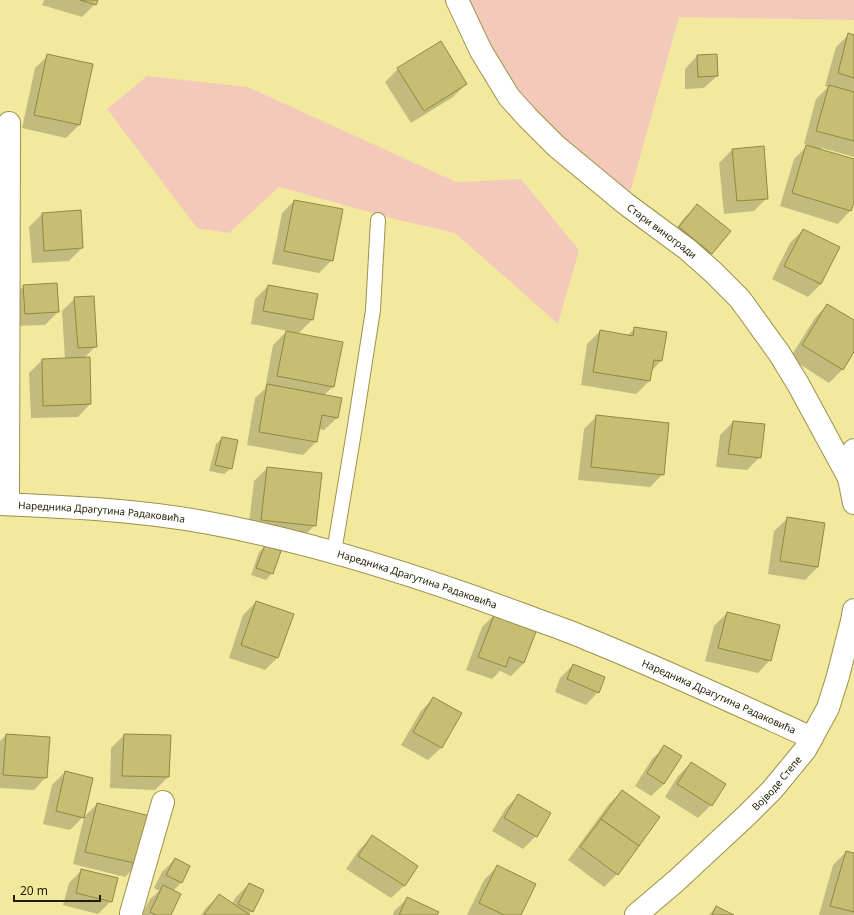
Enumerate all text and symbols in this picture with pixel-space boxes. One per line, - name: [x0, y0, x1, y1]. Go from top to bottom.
- street label: Стари виногради: [624, 200, 700, 262]
- street label: Наредника Драгутина Радаковића: [18, 498, 186, 526]
- street label: Наредника Драгутина Радаковића: [336, 547, 499, 612]
- street label: Наредника Драгутина Радаковића: [640, 656, 798, 737]
- street label: Војводе Степе: [749, 752, 805, 813]
- scale bar: [14, 877, 100, 903]
- text: 20 m: [20, 882, 48, 899]

